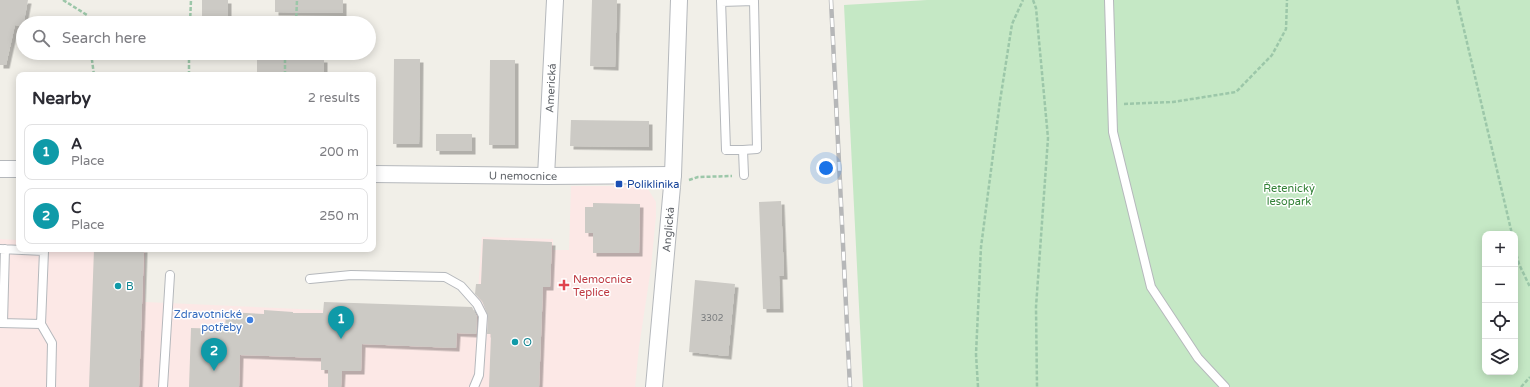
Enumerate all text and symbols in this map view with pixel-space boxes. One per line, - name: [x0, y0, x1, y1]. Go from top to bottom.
- search box: [16, 16, 376, 60]
- icon: search: [30, 27, 52, 49]
- text: Search here: [62, 29, 146, 47]
- street label: Americká: [543, 63, 558, 113]
- text: Nearby: [32, 88, 91, 109]
- text: 2 results: [308, 90, 360, 106]
- text: A: [71, 135, 82, 153]
- text: 1: [42, 144, 50, 160]
- text: 200 m: [319, 144, 359, 160]
- text: Place: [71, 153, 104, 169]
- your location: [816, 158, 836, 178]
- street label: U nemocnice: [489, 169, 557, 183]
- place label: Poliklinika: [627, 178, 679, 191]
- marker: Poliklinika: [614, 179, 624, 189]
- park label: Řetenický lesopark: [1263, 182, 1315, 208]
- text: C: [71, 199, 81, 217]
- street label: Anglická: [660, 207, 677, 253]
- text: 2: [42, 208, 50, 224]
- text: 250 m: [319, 208, 359, 224]
- text: Place: [71, 217, 104, 233]
- map controls: [1482, 231, 1518, 375]
- button: +: [1482, 231, 1518, 267]
- button: −: [1482, 267, 1518, 303]
- place label: Nemocnice Teplice: [573, 273, 632, 299]
- marker: Nemocnice Teplice: [558, 279, 570, 291]
- place label: B: [126, 280, 134, 293]
- marker: B: [113, 281, 123, 291]
- button: locate: [1482, 303, 1518, 339]
- pin: 1: [328, 306, 354, 339]
- place label: Zdravotnické potřeby: [174, 308, 242, 334]
- house number: 3302: [701, 313, 723, 324]
- marker: Zdravotnické potřeby: [245, 315, 255, 325]
- place label: O: [523, 336, 532, 349]
- marker: O: [510, 337, 520, 347]
- pin: 2: [201, 338, 227, 371]
- button: layers: [1482, 339, 1518, 375]

